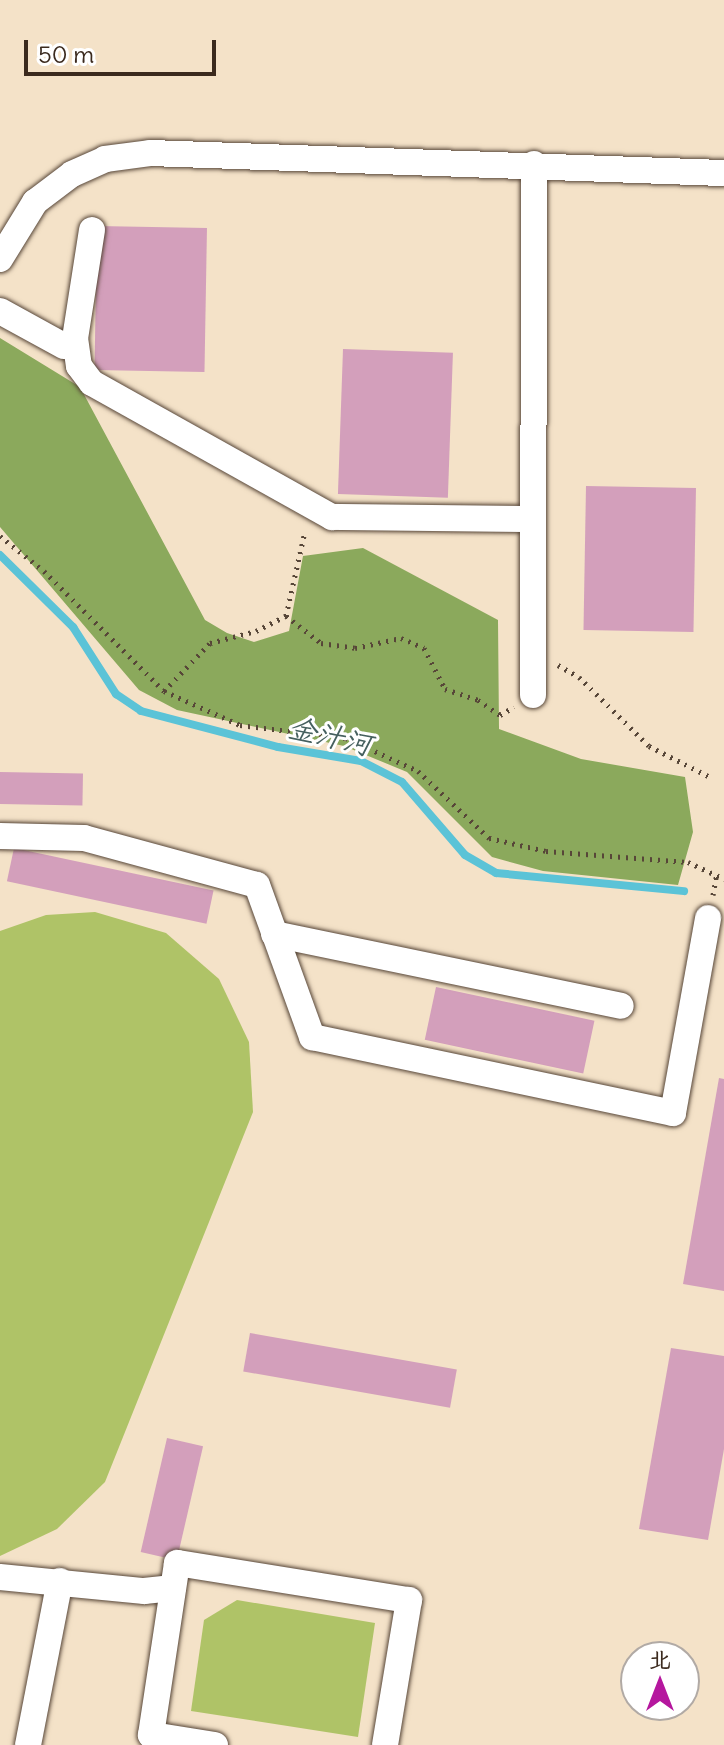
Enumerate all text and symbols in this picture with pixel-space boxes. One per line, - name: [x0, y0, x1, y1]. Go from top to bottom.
- scale bar: [28, 24, 220, 74]
- text: 50 m: [38, 39, 94, 69]
- water label: 金汁河: [285, 710, 375, 762]
- north arrow: [620, 1641, 700, 1721]
- text: 北: [649, 1645, 671, 1673]

